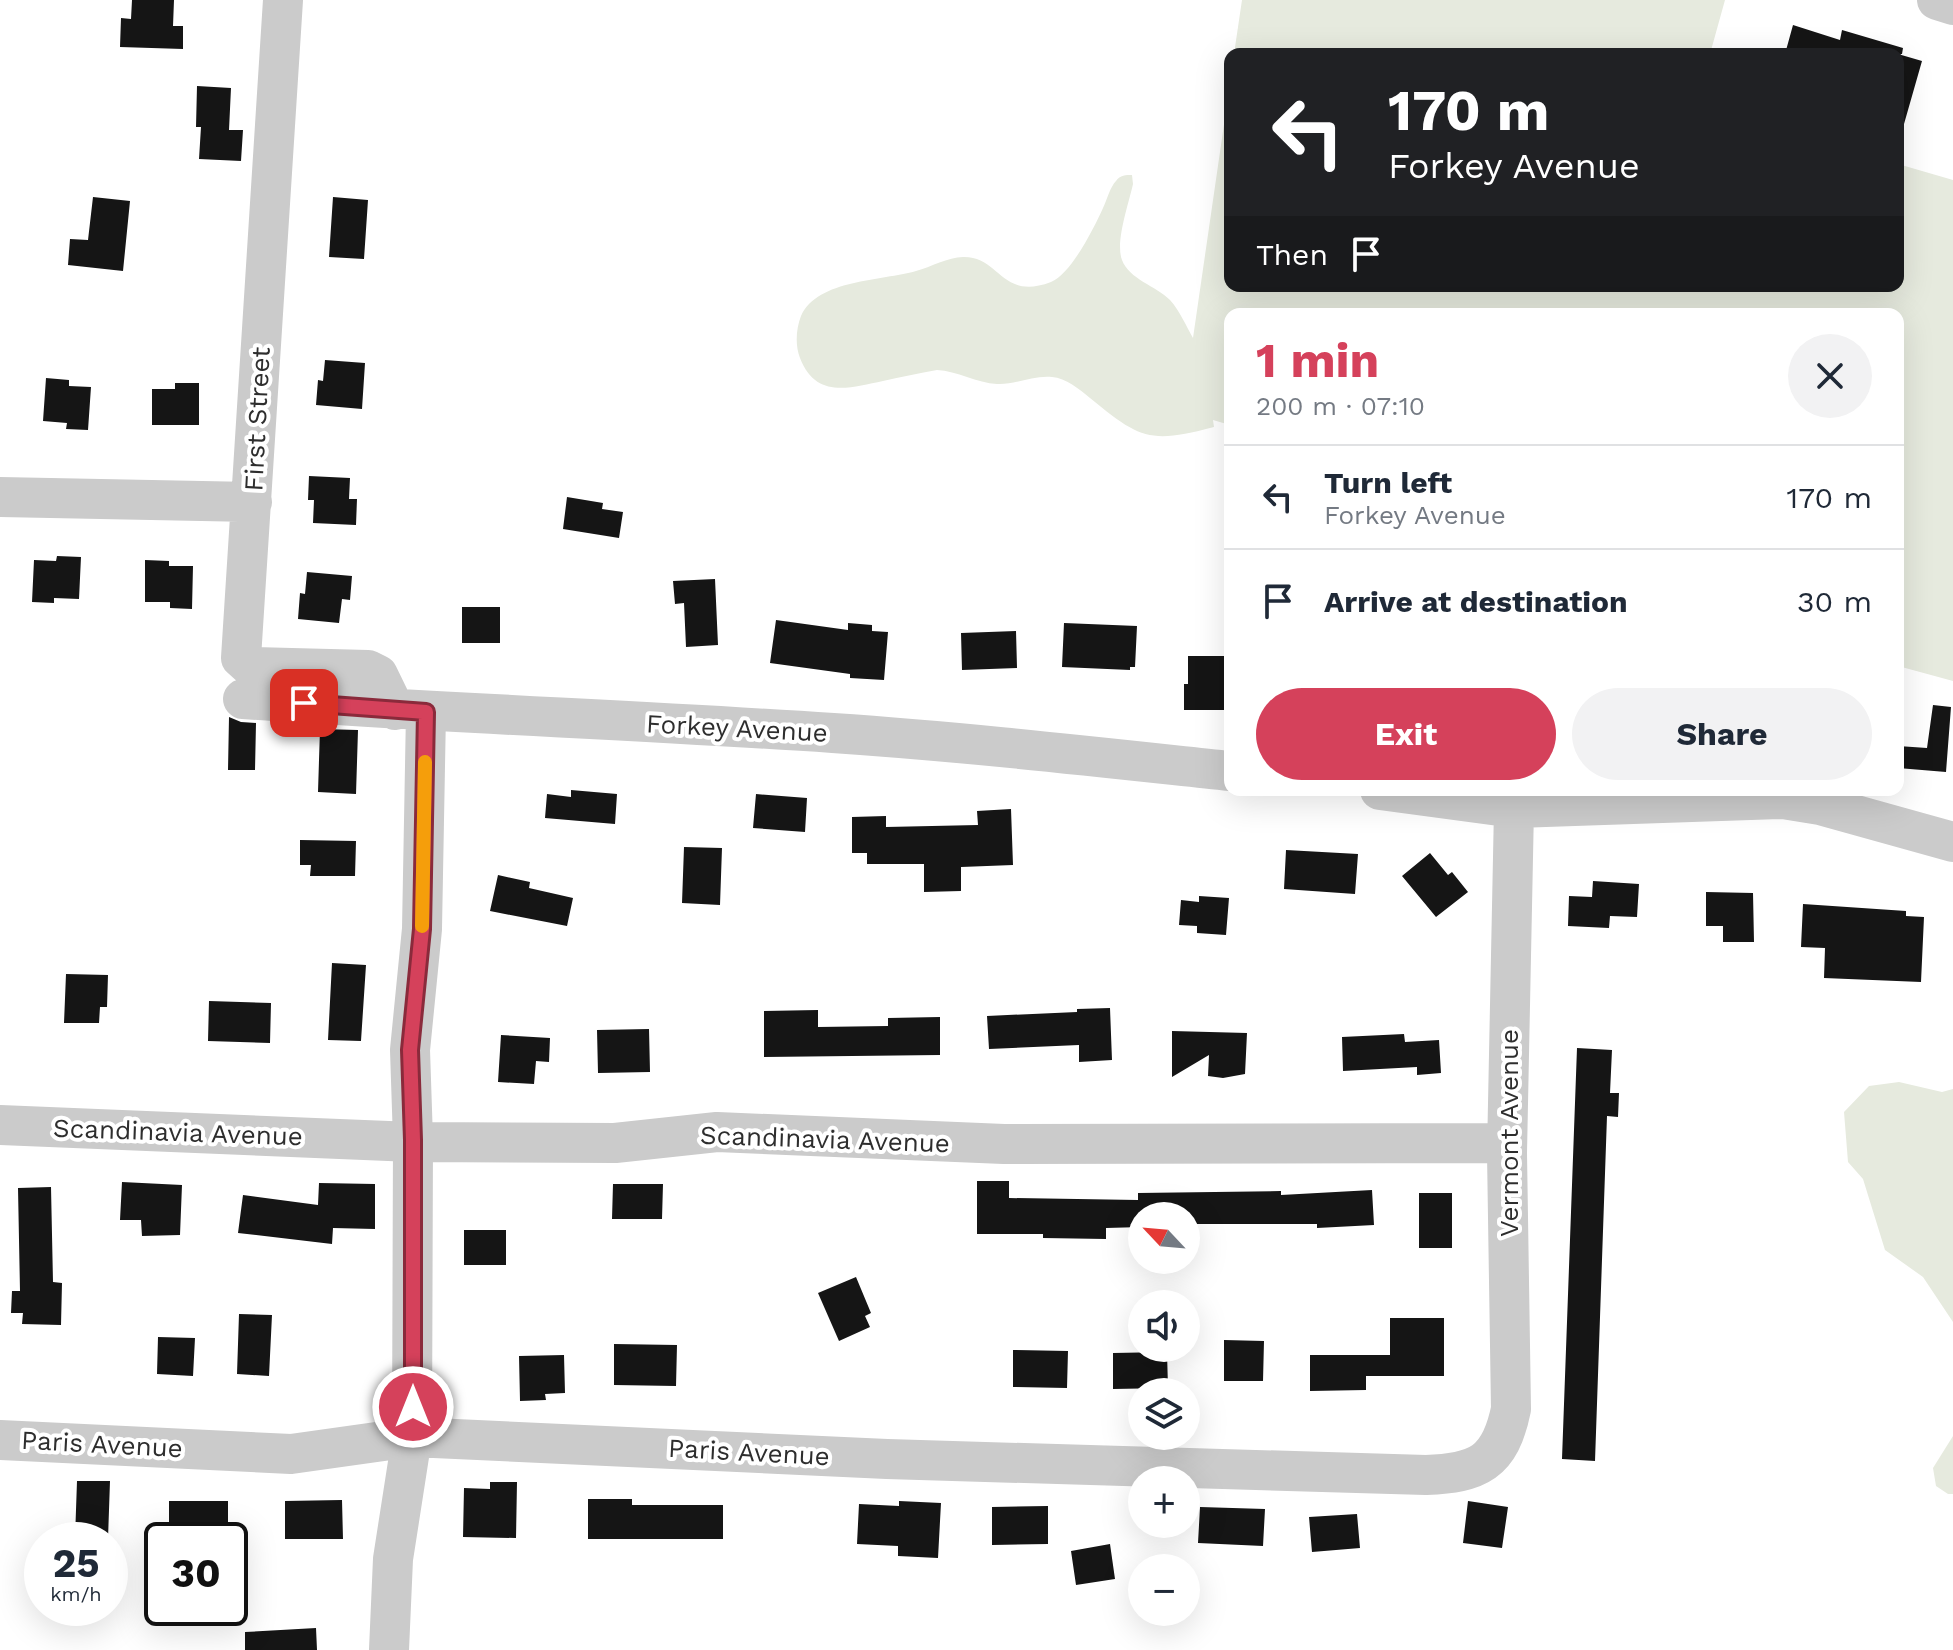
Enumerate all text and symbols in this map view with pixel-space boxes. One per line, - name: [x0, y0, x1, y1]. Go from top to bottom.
- text: 170 m: [1388, 78, 1550, 144]
- icon: left: [1256, 80, 1360, 184]
- text: Forkey Avenue: [1388, 145, 1640, 187]
- icon: arrive: [1344, 232, 1388, 276]
- text: Then: [1256, 237, 1328, 272]
- text: 1 min: [1256, 332, 1379, 389]
- button: close: [1788, 334, 1872, 418]
- street label: First Street: [238, 346, 276, 492]
- text: 200 m · 07:10: [1256, 391, 1425, 421]
- text: Turn left: [1324, 465, 1452, 500]
- icon: left: [1256, 475, 1300, 519]
- text: 170 m: [1787, 480, 1872, 515]
- text: Forkey Avenue: [1324, 500, 1506, 530]
- icon: arrive: [1256, 579, 1300, 623]
- text: Arrive at destination: [1324, 584, 1628, 619]
- text: 30 m: [1797, 584, 1872, 619]
- pin: [270, 669, 338, 737]
- icon: arrive: [282, 681, 326, 725]
- button: Exit: [1256, 688, 1556, 780]
- button: Share: [1572, 688, 1872, 780]
- street label: Forkey Avenue: [645, 708, 829, 748]
- street label: Vermont Avenue: [1494, 1029, 1524, 1237]
- street label: Scandinavia Avenue: [53, 1113, 303, 1151]
- street label: Scandinavia Avenue: [700, 1120, 950, 1158]
- north arrow: [1128, 1202, 1200, 1274]
- map controls: [1128, 1202, 1200, 1626]
- button: sound: [1128, 1290, 1200, 1362]
- position arrow: [371, 1365, 455, 1449]
- button: layers: [1128, 1378, 1200, 1450]
- street label: Paris Avenue: [21, 1425, 183, 1463]
- street label: Paris Avenue: [668, 1433, 830, 1471]
- button: +: [1128, 1466, 1200, 1538]
- speed limit sign: 30: [144, 1522, 248, 1626]
- text: 25: [52, 1540, 100, 1587]
- button: −: [1128, 1554, 1200, 1626]
- text: km/h: [50, 1582, 102, 1606]

